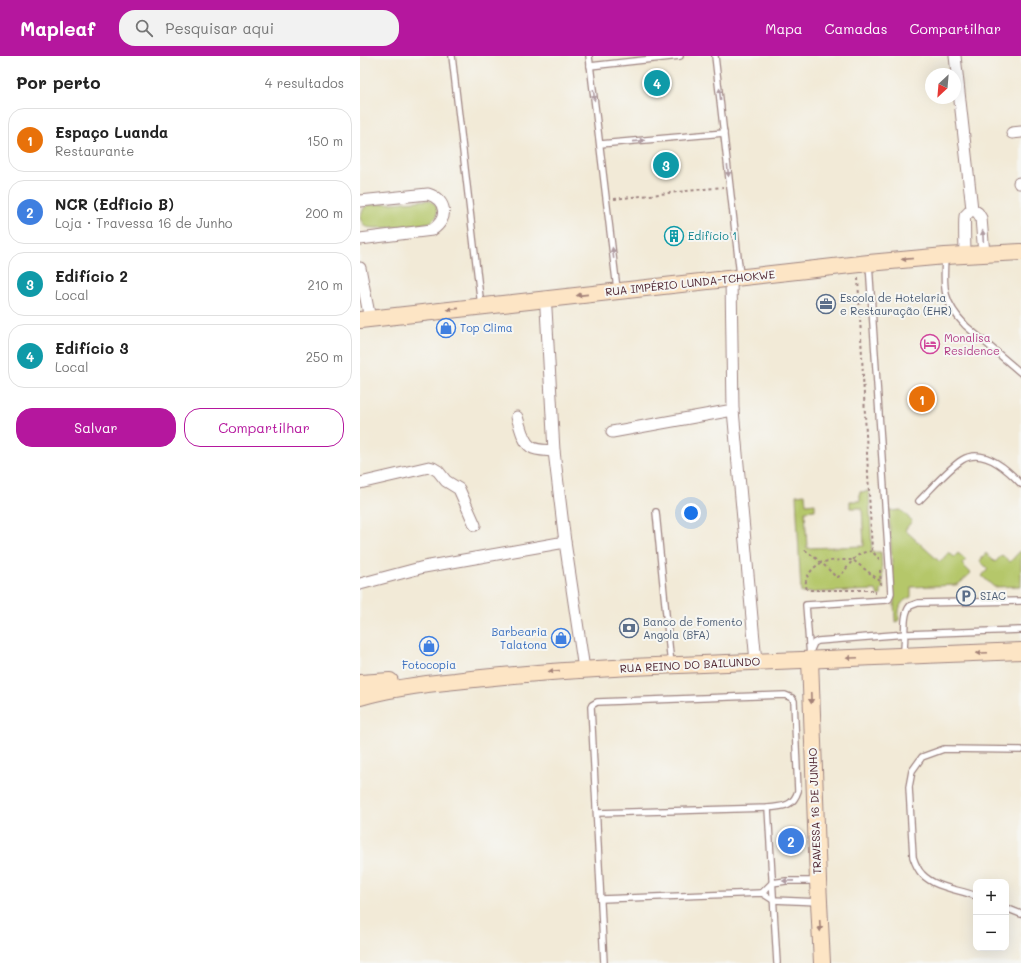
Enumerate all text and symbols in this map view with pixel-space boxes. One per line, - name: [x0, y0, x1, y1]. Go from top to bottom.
- search box: [119, 10, 399, 46]
- text: Mapleaf: [20, 16, 95, 41]
- icon: search: [133, 17, 155, 39]
- text: Pesquisar aqui: [165, 18, 274, 38]
- text: Mapa: [765, 19, 803, 38]
- text: Camadas: [825, 19, 888, 38]
- text: Compartilhar: [910, 19, 1001, 38]
- pin: 4: [644, 68, 670, 98]
- north arrow: [925, 68, 961, 104]
- text: Por perto: [16, 71, 100, 93]
- text: 4 resultados: [265, 74, 344, 91]
- one-way arrow: [716, 88, 723, 100]
- one-way arrow: [591, 89, 597, 101]
- text: Espaço Luanda: [55, 122, 168, 142]
- text: 1: [27, 132, 33, 149]
- text: 150 m: [307, 132, 343, 149]
- one-way arrow: [633, 138, 645, 144]
- text: Restaurante: [55, 142, 134, 159]
- pin: 3: [653, 150, 679, 180]
- one-way arrow: [725, 165, 732, 177]
- text: NCR (Edficio B): [55, 194, 174, 214]
- text: 2: [26, 204, 34, 221]
- text: 200 m: [305, 204, 343, 221]
- text: Loja · Travessa 16 de Junho: [55, 214, 232, 231]
- building icon: Edifício 1: [663, 225, 685, 247]
- place label: Edifício 1: [688, 228, 737, 243]
- one-way arrow: [980, 229, 986, 242]
- one-way arrow: [609, 246, 616, 259]
- one-way arrow: [900, 256, 913, 263]
- text: Edifício 2: [55, 266, 128, 286]
- street label: RUA IMPÉRIO LUNDA-TCHOKWE: [604, 266, 775, 299]
- text: 3: [26, 276, 34, 293]
- text: 210 m: [307, 276, 343, 293]
- text: Local: [55, 286, 89, 303]
- place label: Escola de Hotelaria e Restauração (EHR): [840, 290, 952, 318]
- one-way arrow: [576, 292, 589, 298]
- office icon: Escola de Hotelaria e Restauração (EHR): [815, 293, 837, 315]
- one-way arrow: [447, 306, 459, 313]
- shop icon: Top Clima: [435, 317, 457, 339]
- place label: Top Clima: [460, 320, 513, 335]
- place label: Monalisa Residence: [944, 330, 1000, 358]
- hotel icon: Monalisa Residence: [919, 333, 941, 355]
- text: Edifício 3: [55, 338, 128, 358]
- text: 4: [26, 348, 34, 365]
- text: 250 m: [306, 348, 343, 365]
- text: Local: [55, 358, 89, 375]
- pin: 1: [909, 384, 935, 414]
- button: Salvar: [16, 408, 176, 447]
- button: Compartilhar: [184, 408, 344, 447]
- your location: [681, 503, 701, 523]
- parking icon: SIAC: [955, 585, 977, 607]
- place label: SIAC: [980, 588, 1006, 603]
- place label: Banco de Fomento Angola (BFA): [643, 614, 743, 642]
- bank icon: Banco de Fomento Angola (BFA): [618, 617, 640, 639]
- place label: Barbearia Talatona: [491, 624, 547, 652]
- shop icon: Barbearia Talatona: [550, 627, 572, 649]
- shop icon: Fotocopia: [418, 635, 440, 657]
- one-way arrow: [976, 649, 988, 656]
- street label: RUA REINO DO BAILUNDO: [619, 653, 761, 676]
- one-way arrow: [845, 655, 858, 661]
- place label: Fotocopia: [402, 657, 456, 672]
- one-way arrow: [548, 668, 560, 675]
- one-way arrow: [808, 692, 815, 704]
- street label: TRAVESSA 16 DE JUNHO: [805, 747, 824, 875]
- pin: 2: [778, 826, 804, 856]
- one-way arrow: [781, 878, 794, 884]
- map controls: [973, 879, 1009, 951]
- button: +: [973, 879, 1009, 915]
- button: −: [973, 915, 1009, 951]
- one-way arrow: [817, 920, 823, 933]

